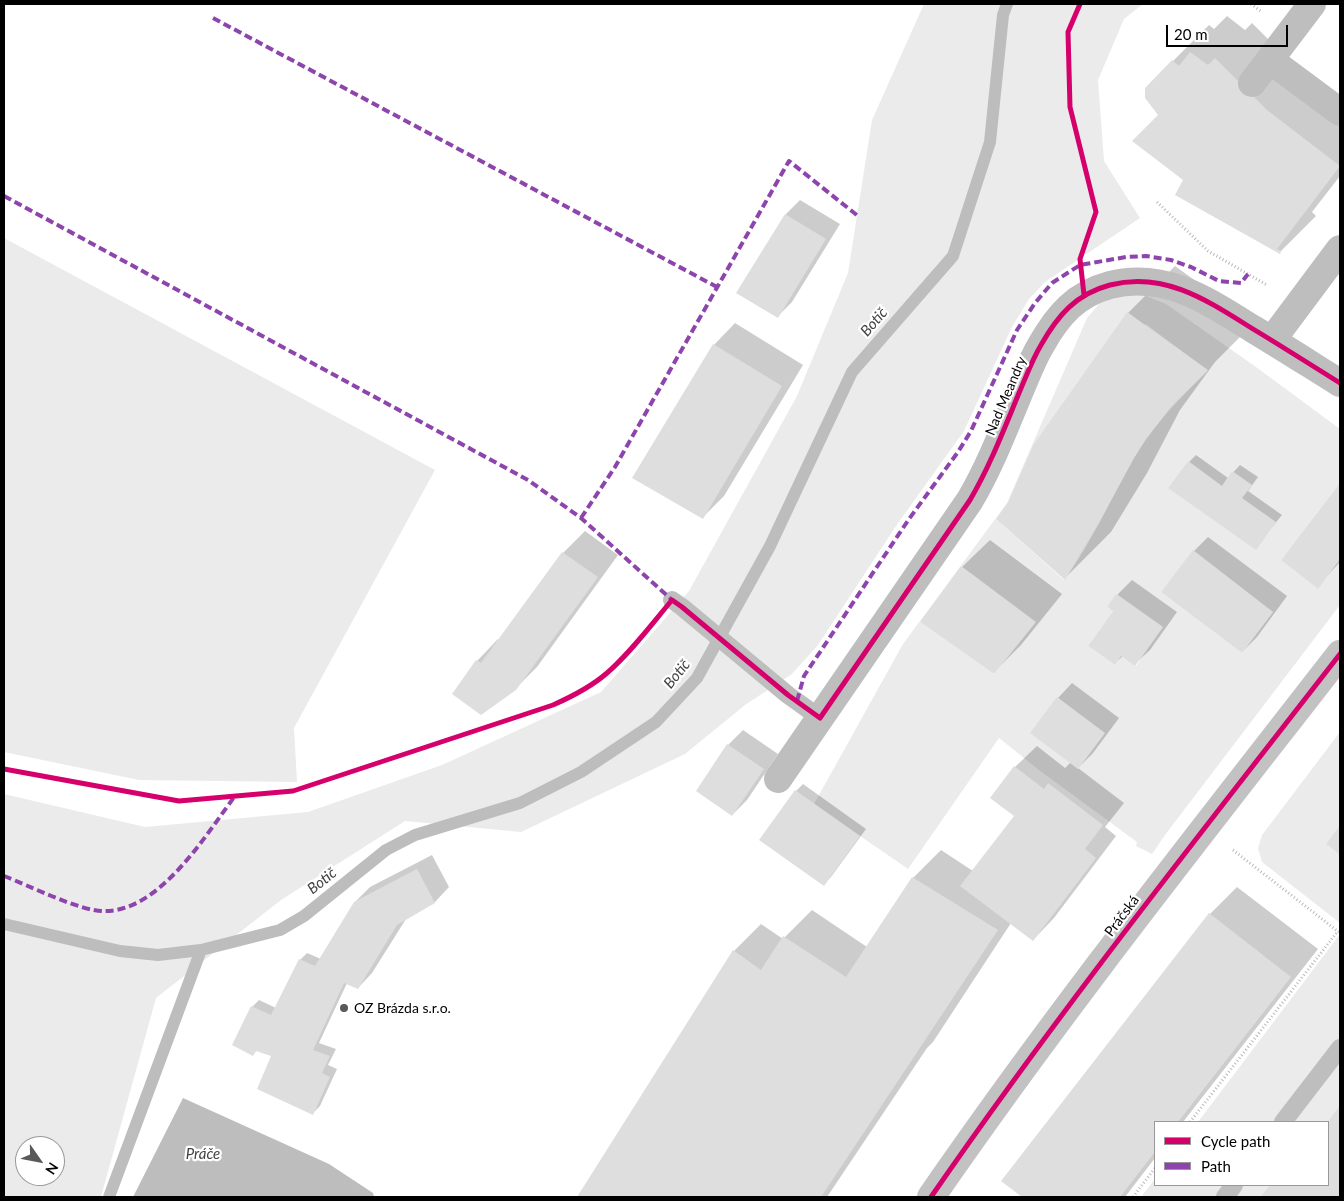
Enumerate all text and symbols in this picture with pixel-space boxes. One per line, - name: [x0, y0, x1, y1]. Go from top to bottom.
- scale bar: [1169, 15, 1292, 47]
- text: 20 m: [1174, 25, 1208, 43]
- water label: Botič: [857, 304, 891, 340]
- street label: Nad Meandry: [982, 354, 1030, 438]
- water label: Botič: [660, 656, 694, 692]
- water label: Botič: [304, 864, 340, 898]
- street label: Práčská: [1101, 892, 1143, 940]
- place label: OZ Brázda s.r.o.: [354, 1000, 451, 1016]
- marker: OZ Brázda s.r.o.: [338, 1002, 350, 1014]
- legend: [1154, 1121, 1329, 1186]
- text: Cycle path: [1201, 1132, 1270, 1150]
- north arrow: [15, 1136, 65, 1186]
- water label: Práče: [186, 1145, 220, 1163]
- text: Path: [1201, 1157, 1231, 1175]
- text: N: [42, 1160, 62, 1178]

